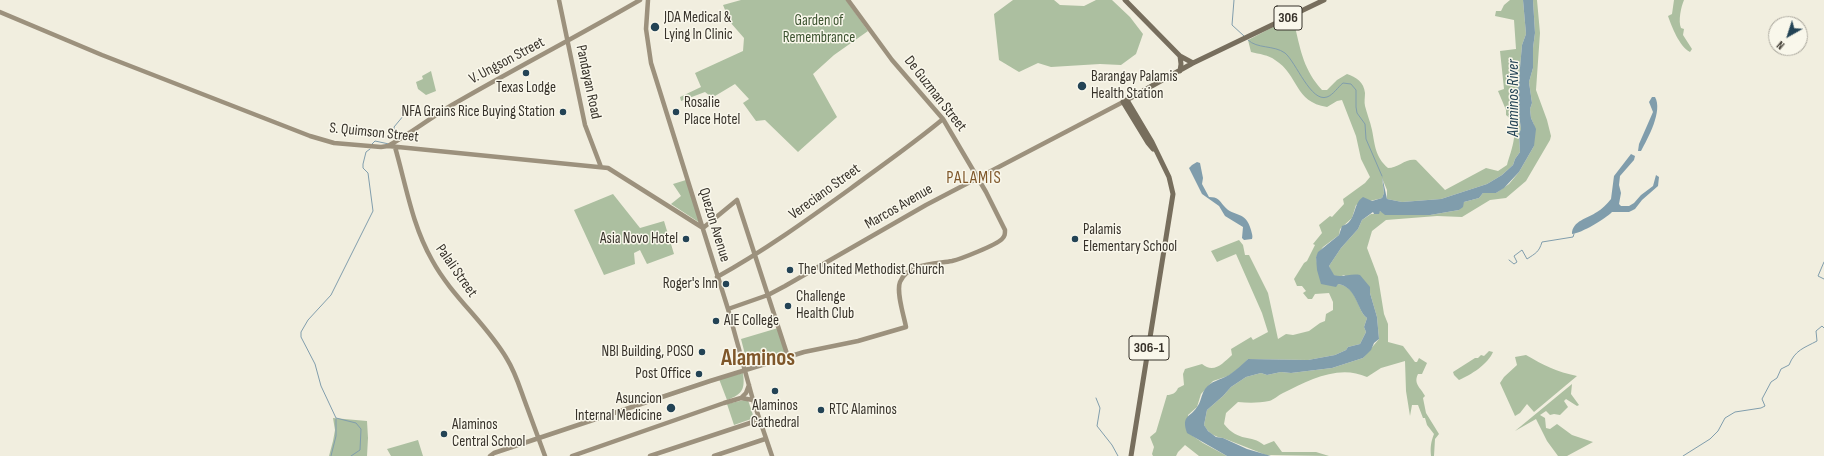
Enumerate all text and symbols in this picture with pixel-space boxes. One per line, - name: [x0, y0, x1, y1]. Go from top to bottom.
- road number: 306: [1274, 6, 1302, 30]
- place label: JDA Medical & Lying In Clinic: [664, 9, 733, 44]
- park label: Garden of Remembrance: [783, 12, 855, 47]
- north arrow: [1768, 16, 1808, 56]
- marker: JDA Medical & Lying In Clinic: [649, 21, 661, 33]
- street label: V. Ungson Street: [466, 34, 548, 88]
- text: N: [1774, 38, 1787, 52]
- street label: Pandayan Road: [571, 43, 605, 121]
- street label: De Guzman Street: [900, 53, 970, 135]
- water label: Alaminos River: [1504, 59, 1524, 137]
- marker: Texas Lodge: [521, 68, 531, 78]
- place label: Barangay Palamis Health Station: [1091, 68, 1178, 103]
- place label: Texas Lodge: [496, 79, 556, 97]
- marker: Barangay Palamis Health Station: [1076, 80, 1088, 92]
- place label: Rosalie Place Hotel: [684, 94, 740, 129]
- place label: NFA Grains Rice Buying Station: [402, 103, 555, 121]
- marker: NFA Grains Rice Buying Station: [558, 107, 568, 117]
- marker: Rosalie Place Hotel: [671, 107, 681, 117]
- street label: S. Quimson Street: [328, 119, 420, 147]
- street label: Vereciano Street: [786, 160, 864, 224]
- district label: PALAMIS: [946, 169, 1002, 189]
- street label: Marcos Avenue: [862, 180, 936, 234]
- street label: Quezon Avenue: [694, 186, 734, 264]
- place label: Palamis Elementary School: [1083, 221, 1177, 256]
- place label: Asia Novo Hotel: [600, 230, 678, 248]
- marker: Asia Novo Hotel: [681, 234, 691, 244]
- marker: Palamis Elementary School: [1070, 234, 1080, 244]
- street label: Palali Street: [431, 241, 481, 301]
- place label: The United Methodist Church: [798, 261, 945, 279]
- marker: The United Methodist Church: [785, 265, 795, 275]
- place label: Roger's Inn: [663, 275, 718, 293]
- marker: Roger's Inn: [721, 279, 731, 289]
- place label: Challenge Health Club: [796, 288, 854, 323]
- marker: Challenge Health Club: [783, 301, 793, 311]
- place label: AIE College: [724, 312, 779, 330]
- marker: AIE College: [711, 316, 721, 326]
- road number: 306-1: [1129, 336, 1169, 360]
- place label: NBI Building, POSO: [602, 343, 694, 361]
- district label: Alaminos: [721, 345, 795, 373]
- marker: NBI Building, POSO: [697, 347, 707, 357]
- place label: Post Office: [635, 365, 691, 383]
- marker: Post Office: [694, 369, 704, 379]
- marker: Alaminos Cathedral: [770, 386, 780, 396]
- place label: Asuncion Internal Medicine: [575, 390, 662, 425]
- place label: Alaminos Cathedral: [751, 397, 799, 432]
- place label: RTC Alaminos: [829, 401, 897, 419]
- marker: Asuncion Internal Medicine: [665, 402, 677, 414]
- marker: RTC Alaminos: [816, 405, 826, 415]
- place label: Alaminos Central School: [452, 416, 525, 451]
- marker: Alaminos Central School: [439, 429, 449, 439]

